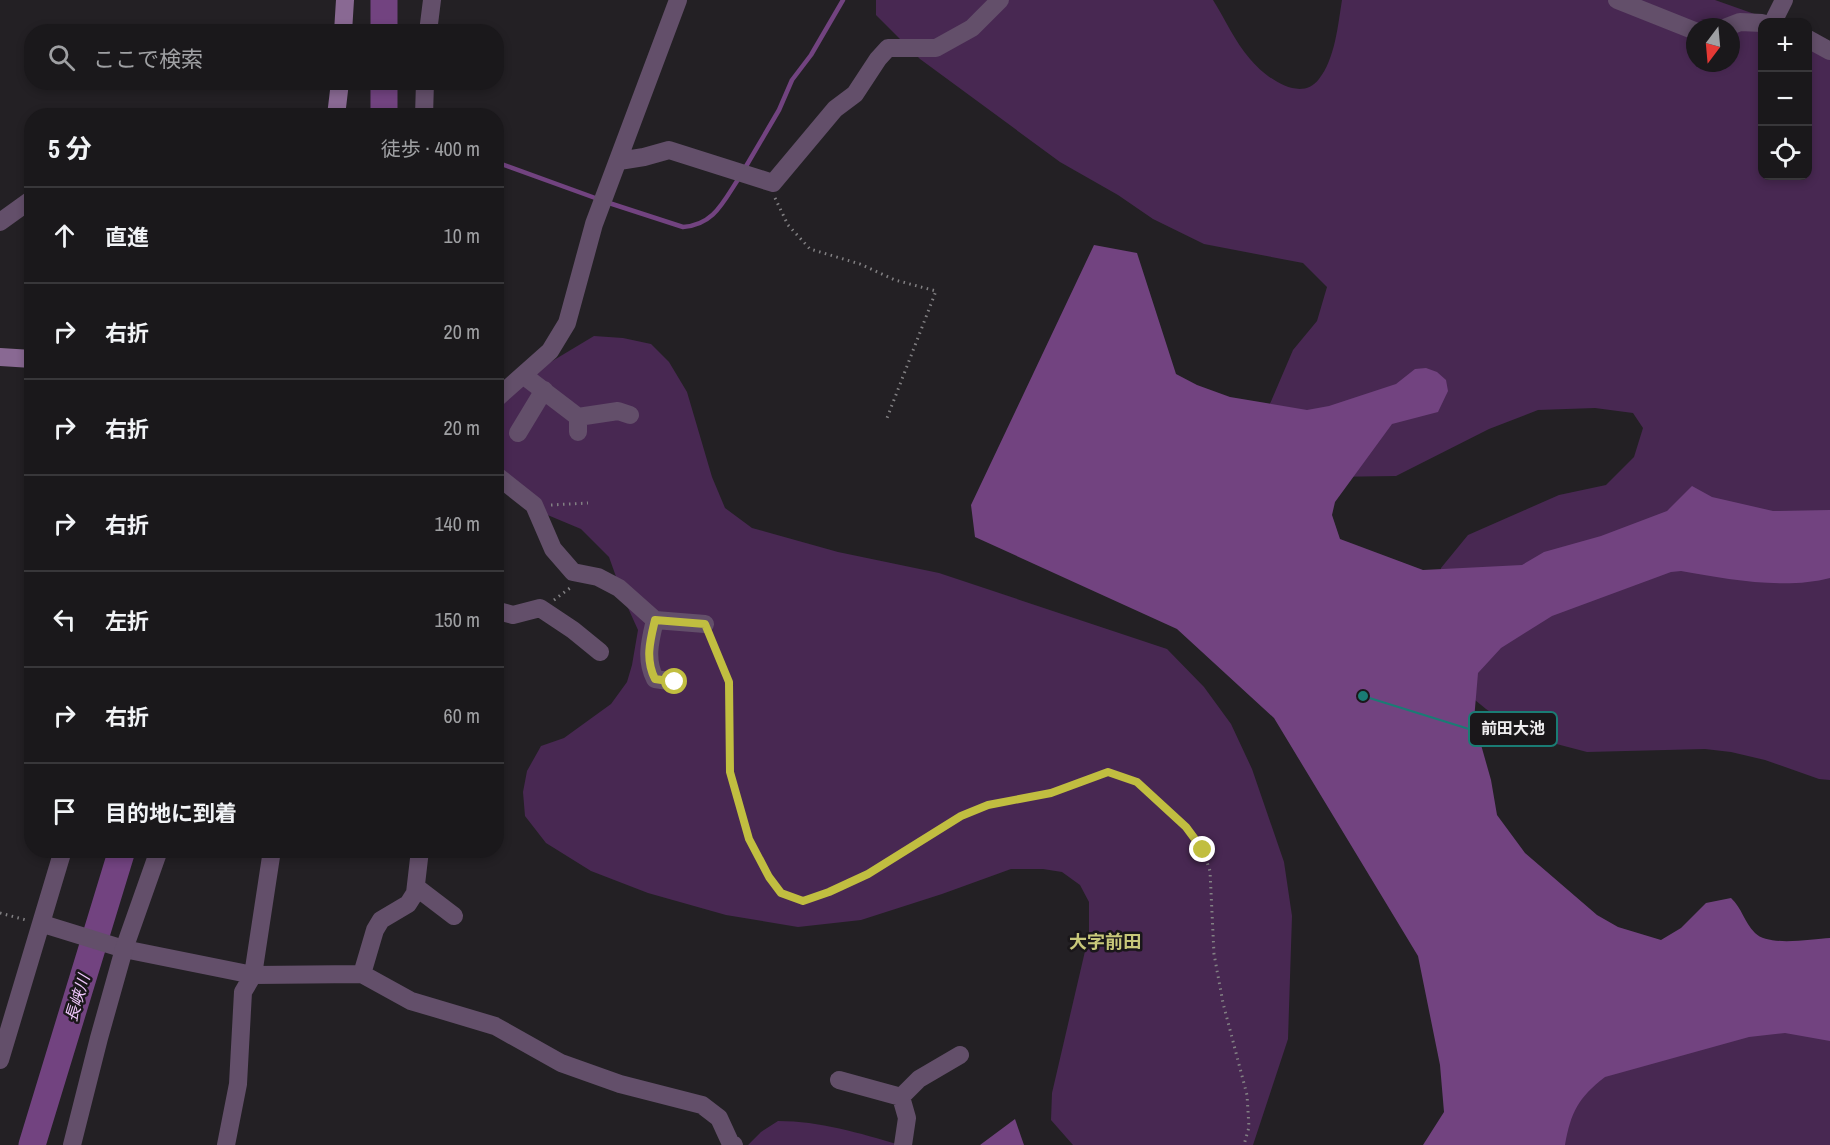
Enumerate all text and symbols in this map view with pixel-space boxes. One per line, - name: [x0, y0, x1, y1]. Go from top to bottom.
- north arrow: [1686, 18, 1740, 72]
- map controls: [1758, 18, 1812, 180]
- button: +: [1758, 18, 1812, 72]
- search box: [24, 24, 504, 90]
- icon: search: [45, 41, 78, 74]
- text: ここで検索: [93, 44, 203, 74]
- button: −: [1758, 72, 1812, 126]
- button: locate: [1758, 126, 1812, 180]
- text: 5 分: [48, 131, 92, 166]
- text: 徒歩 · 400 m: [381, 135, 480, 162]
- icon: ahead: [48, 219, 81, 252]
- text: 直進: [105, 222, 149, 252]
- text: 10 m: [444, 222, 480, 249]
- icon: right: [48, 315, 81, 348]
- text: 右折: [105, 318, 149, 348]
- text: 20 m: [444, 318, 480, 345]
- icon: right: [48, 411, 81, 444]
- text: 右折: [105, 414, 149, 444]
- text: 20 m: [444, 414, 480, 441]
- icon: right: [48, 507, 81, 540]
- text: 右折: [105, 510, 149, 540]
- text: 140 m: [434, 510, 480, 537]
- icon: left: [48, 603, 81, 636]
- text: 左折: [105, 606, 149, 636]
- text: 150 m: [434, 606, 480, 633]
- route start: [661, 668, 687, 694]
- icon: right: [48, 699, 81, 732]
- text: 右折: [105, 702, 149, 732]
- text: 60 m: [444, 702, 480, 729]
- callout: 前田大池: [1469, 712, 1557, 746]
- text: 前田大池: [1481, 717, 1545, 739]
- icon: arrive: [48, 795, 81, 828]
- text: 目的地に到着: [105, 798, 237, 828]
- route end: [1189, 836, 1215, 862]
- district label: 大字前田: [1069, 929, 1141, 954]
- water label: 長峡川: [59, 970, 95, 1024]

